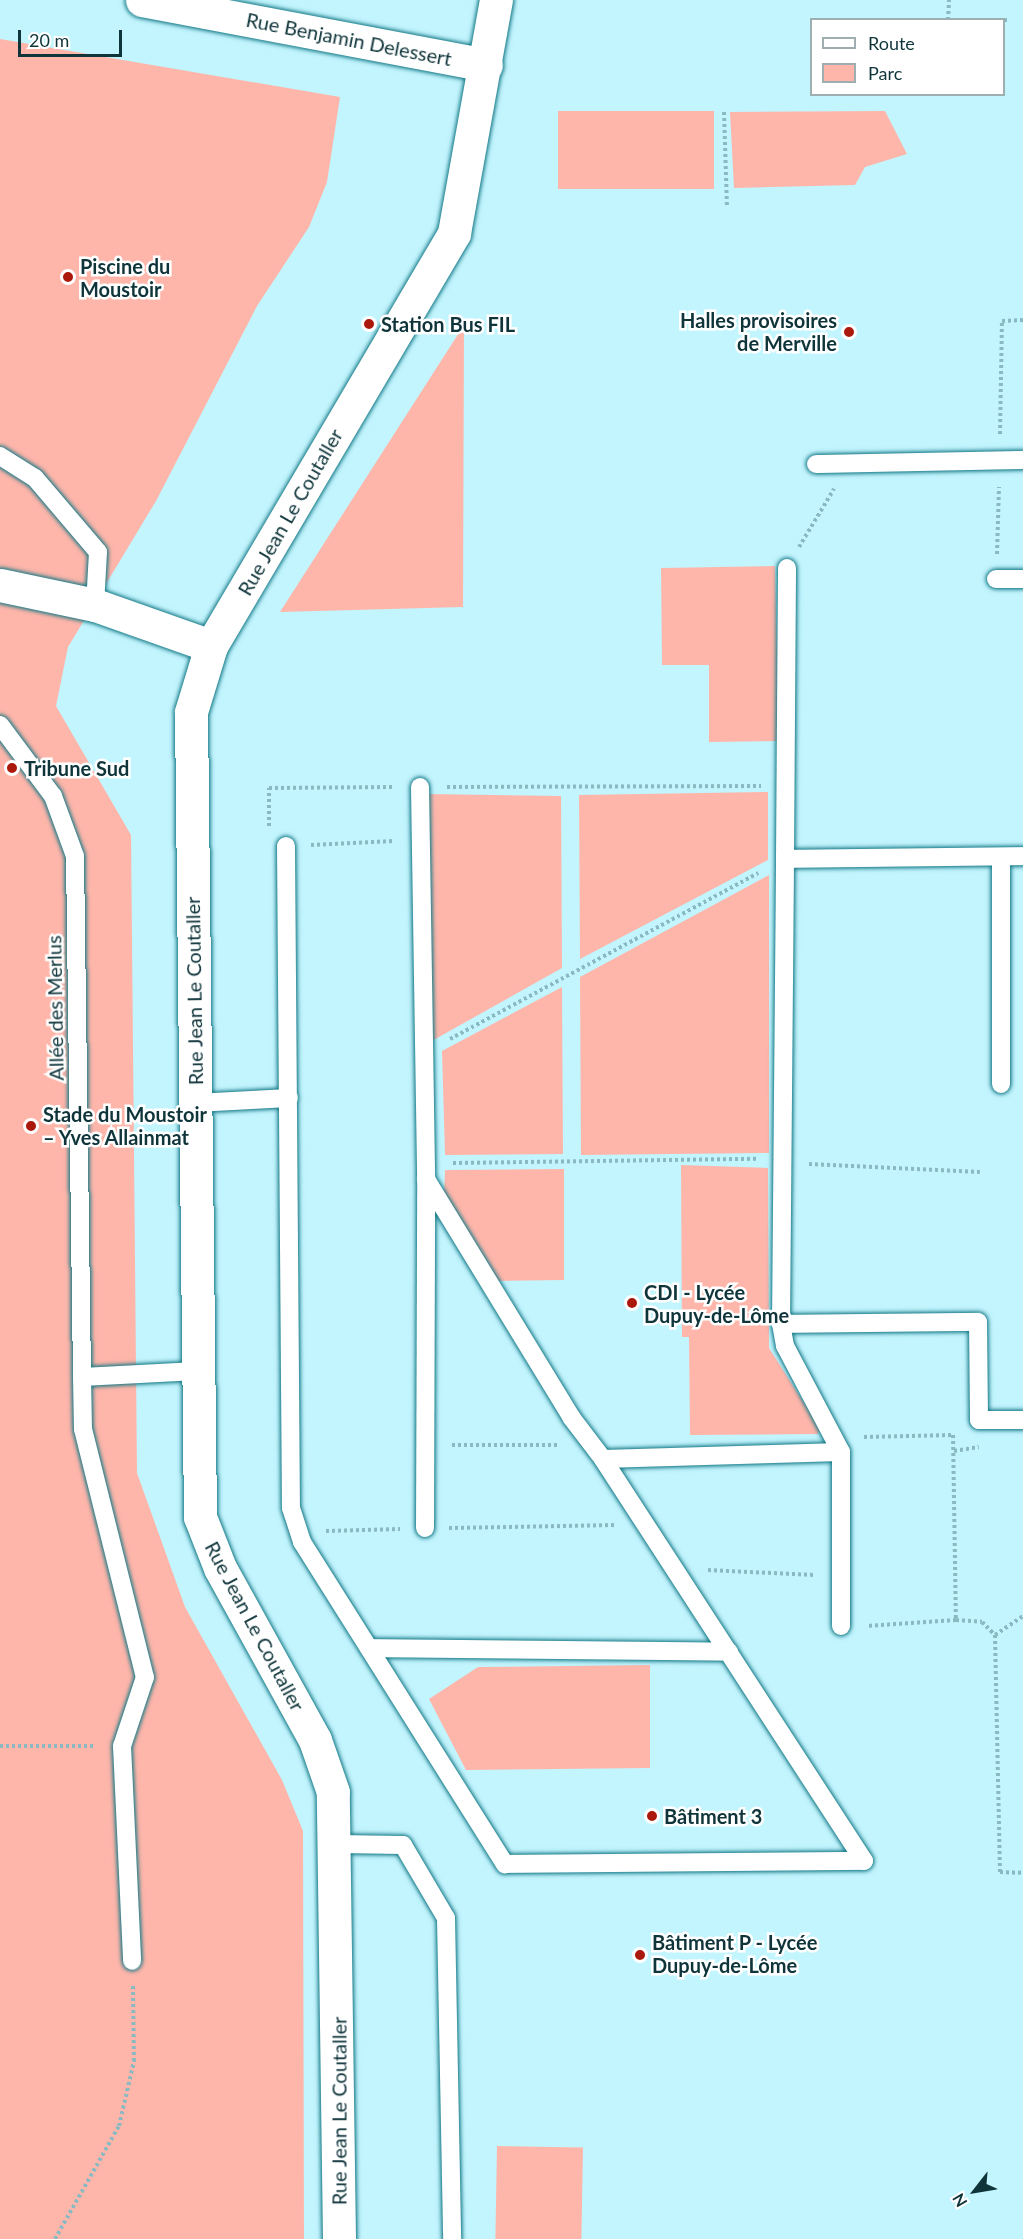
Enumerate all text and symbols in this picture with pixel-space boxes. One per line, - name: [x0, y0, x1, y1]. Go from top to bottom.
- street label: Rue Benjamin Delessert: [244, 7, 454, 71]
- scale bar: [21, 18, 124, 56]
- legend: [810, 18, 1005, 96]
- text: 20 m: [29, 29, 69, 51]
- text: Route: [868, 32, 915, 54]
- text: Parc: [868, 62, 902, 84]
- place label: Piscine du Moustoir: [80, 254, 170, 301]
- marker: Piscine du Moustoir: [61, 270, 75, 284]
- place label: Halles provisoires de Merville: [680, 308, 837, 355]
- place label: Station Bus FIL: [381, 312, 515, 336]
- marker: Station Bus FIL: [362, 317, 376, 331]
- marker: Halles provisoires de Merville: [842, 325, 856, 339]
- street label: Rue Jean Le Coutaller: [232, 424, 348, 600]
- place label: Tribune Sud: [24, 756, 129, 780]
- marker: Tribune Sud: [5, 761, 19, 775]
- street label: Rue Jean Le Coutaller: [180, 896, 208, 1086]
- street label: Allée des Merlus: [42, 935, 68, 1081]
- place label: Stade du Moustoir – Yves Allainmat: [43, 1102, 207, 1149]
- marker: Stade du Moustoir – Yves Allainmat: [24, 1119, 38, 1133]
- place label: CDI - Lycée Dupuy-de-Lôme: [644, 1280, 789, 1327]
- marker: CDI - Lycée Dupuy-de-Lôme: [625, 1296, 639, 1310]
- street label: Rue Jean Le Coutaller: [200, 1537, 310, 1715]
- place label: Bâtiment 3: [664, 1804, 762, 1828]
- marker: Bâtiment 3: [645, 1809, 659, 1823]
- place label: Bâtiment P - Lycée Dupuy-de-Lôme: [652, 1931, 818, 1978]
- marker: Bâtiment P - Lycée Dupuy-de-Lôme: [633, 1948, 647, 1962]
- street label: Rue Jean Le Coutaller: [327, 2016, 351, 2206]
- north arrow: [945, 2161, 1005, 2221]
- text: N: [948, 2190, 970, 2211]

